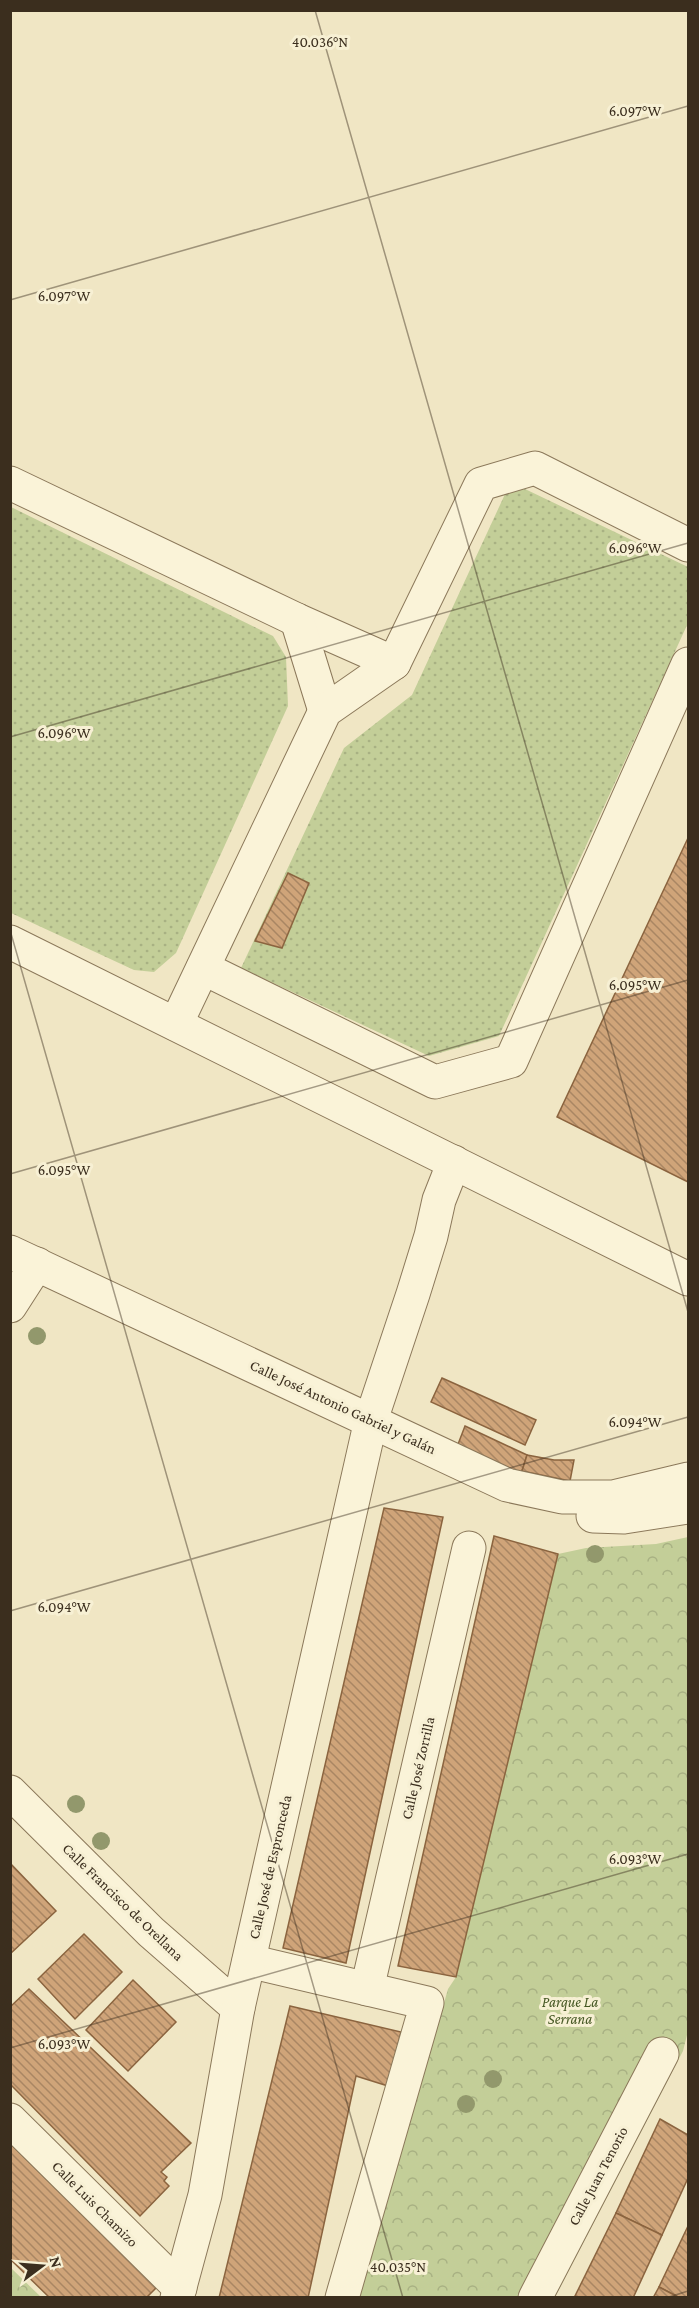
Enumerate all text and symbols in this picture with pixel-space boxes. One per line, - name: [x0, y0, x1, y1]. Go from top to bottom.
- text: 40.036°N: [292, 34, 348, 50]
- text: 6.097°W: [609, 103, 661, 119]
- text: 6.097°W: [38, 288, 90, 304]
- text: 6.096°W: [609, 540, 662, 556]
- text: 6.096°W: [38, 725, 91, 741]
- text: 6.095°W: [609, 977, 662, 993]
- text: 6.095°W: [38, 1162, 91, 1178]
- street label: Calle José Antonio Gabriel y Galán: [247, 1357, 438, 1458]
- text: 6.094°W: [608, 1414, 662, 1430]
- text: 6.094°W: [37, 1599, 91, 1615]
- street label: Calle José Zorrilla: [398, 1715, 439, 1821]
- street label: Calle José de Espronceda: [246, 1793, 295, 1941]
- street label: Calle Francisco de Orellana: [59, 1840, 187, 1964]
- text: 6.093°W: [609, 1851, 662, 1867]
- park label: Parque La Serrana: [542, 1994, 598, 2027]
- text: 6.093°W: [38, 2036, 91, 2052]
- street label: Calle Juan Tenorio: [565, 2124, 632, 2229]
- street label: Calle Luis Chamizo: [49, 2158, 141, 2250]
- north arrow: [12, 2236, 72, 2296]
- text: N: [46, 2254, 66, 2270]
- text: 40.035°N: [370, 2259, 426, 2275]

